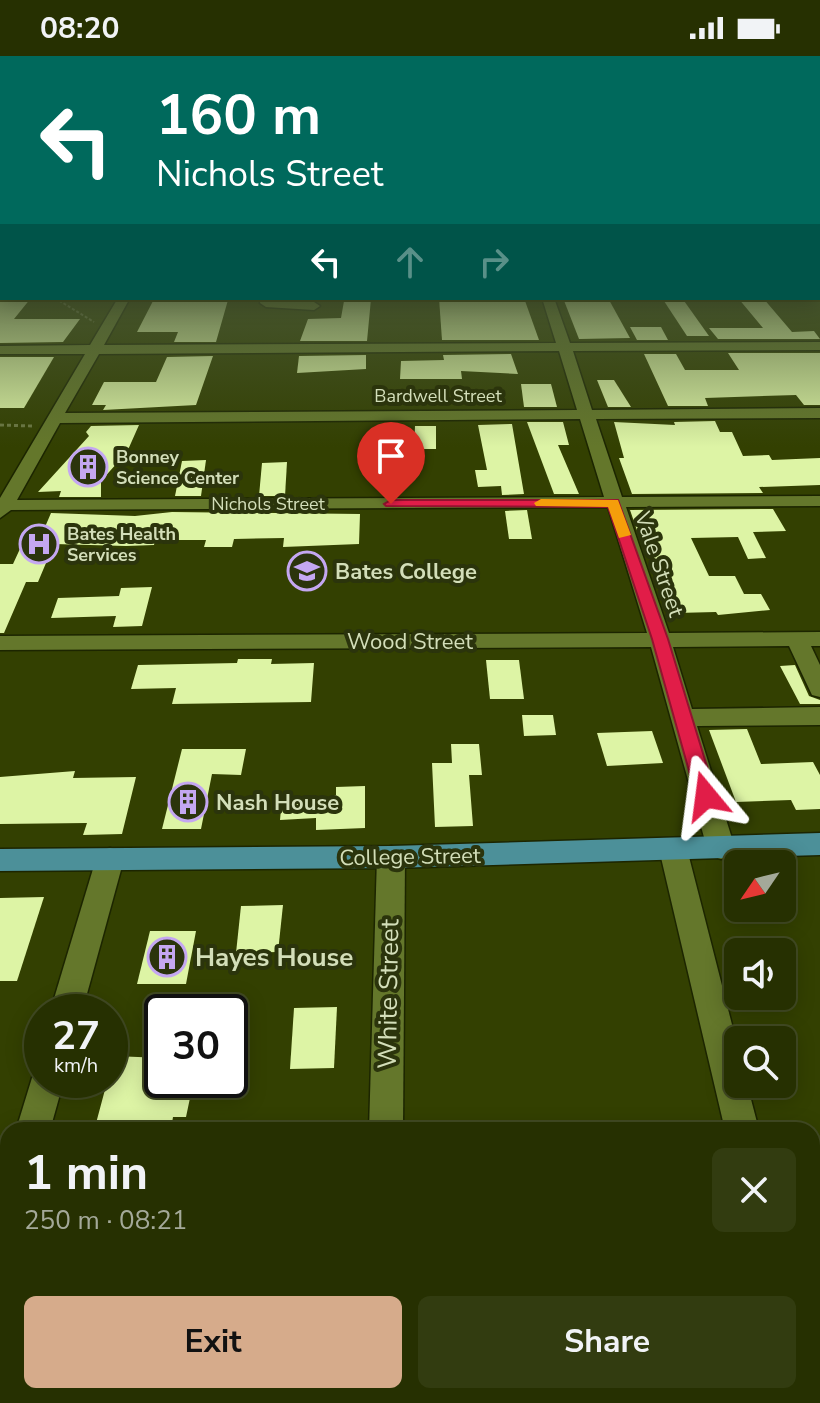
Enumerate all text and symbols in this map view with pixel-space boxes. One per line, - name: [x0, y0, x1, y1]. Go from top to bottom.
- text: 08:20: [40, 8, 119, 49]
- text: 160 m: [156, 77, 321, 154]
- icon: left: [24, 88, 128, 192]
- text: Nichols Street: [156, 150, 383, 199]
- icon: left: [304, 240, 348, 284]
- icon: ahead: [388, 240, 432, 284]
- icon: right: [472, 240, 516, 284]
- street label: Bardwell Street: [374, 384, 502, 408]
- pin: [357, 422, 425, 504]
- icon: arrive: [369, 434, 413, 478]
- place label: Bonney Science Center: [116, 445, 239, 490]
- building icon: Bonney Science Center: [67, 446, 109, 488]
- street label: Nichols Street: [211, 492, 326, 516]
- street label: Vale Street: [627, 507, 691, 621]
- place label: Bates Health Services: [67, 522, 176, 567]
- hospital icon: Bates Health Services: [18, 523, 60, 565]
- school or university icon: Bates College: [286, 550, 328, 592]
- place label: Bates College: [335, 557, 477, 587]
- street label: Wood Street: [347, 627, 473, 657]
- position arrow: [664, 754, 748, 838]
- building icon: Nash House: [167, 781, 209, 823]
- place label: Nash House: [216, 788, 339, 818]
- street label: College Street: [339, 841, 481, 873]
- north arrow: [724, 850, 796, 922]
- map controls: [724, 850, 796, 1098]
- street label: White Street: [370, 918, 407, 1069]
- building icon: Hayes House: [146, 936, 188, 978]
- button: sound: [724, 938, 796, 1010]
- place label: Hayes House: [195, 940, 353, 975]
- speed limit sign: 30: [144, 994, 248, 1098]
- text: 27: [52, 1009, 100, 1063]
- button: search: [724, 1026, 796, 1098]
- text: km/h: [54, 1052, 98, 1079]
- text: 1 min: [24, 1140, 148, 1206]
- button: close: [712, 1148, 796, 1232]
- text: 250 m · 08:21: [24, 1203, 187, 1238]
- button: Exit: [24, 1296, 402, 1388]
- button: Share: [418, 1296, 796, 1388]

